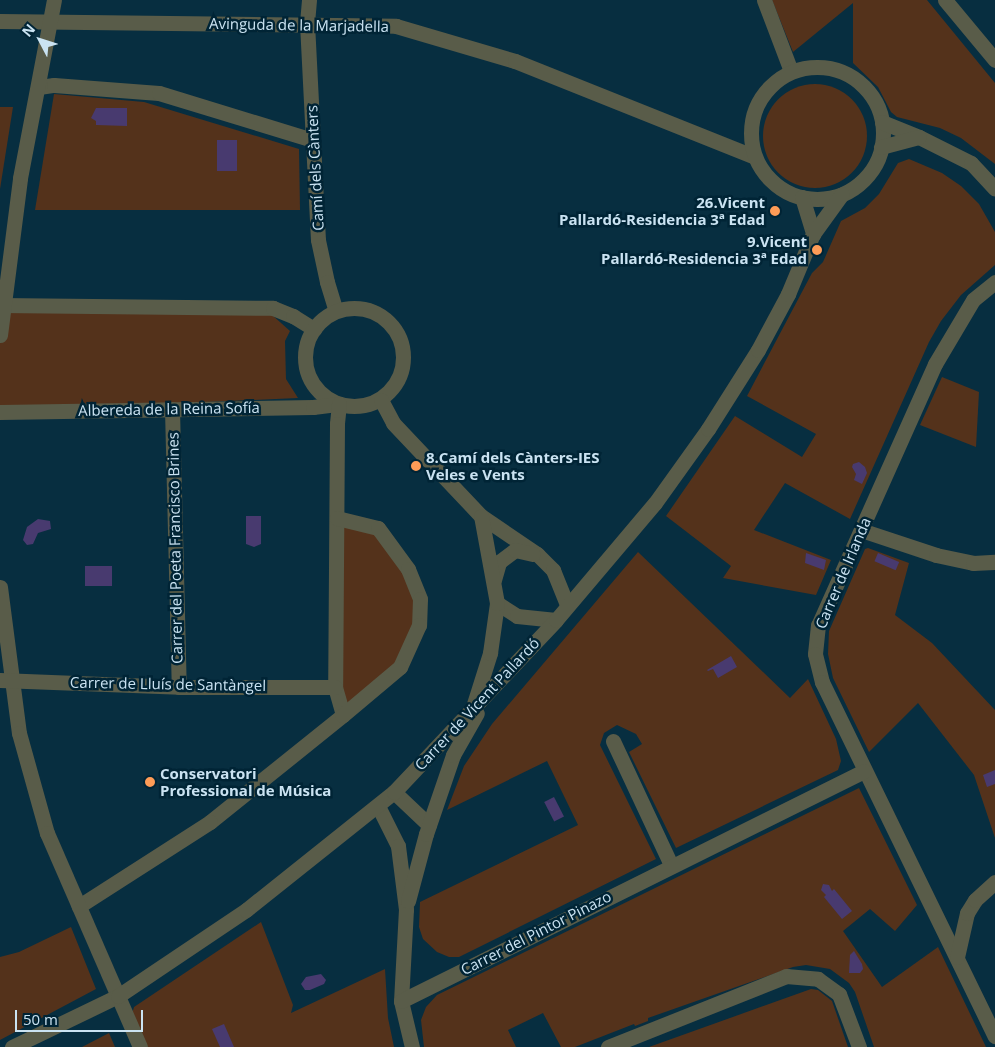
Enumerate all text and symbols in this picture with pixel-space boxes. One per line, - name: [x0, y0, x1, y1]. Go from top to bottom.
- street label: Avinguda de la Marjadella: [209, 14, 389, 36]
- north arrow: [15, 15, 65, 65]
- text: N: [17, 20, 39, 41]
- street label: Camí dels Cànters: [303, 105, 327, 231]
- place label: 26.Vicent Pallardó-Residencia 3ª Edad: [559, 193, 765, 228]
- marker: 26.Vicent Pallardó-Residencia 3ª Edad: [769, 205, 781, 217]
- place label: 9.Vicent Pallardó-Residencia 3ª Edad: [601, 232, 807, 267]
- marker: 9.Vicent Pallardó-Residencia 3ª Edad: [811, 244, 823, 256]
- street label: Albereda de la Reina Sofía: [78, 398, 260, 420]
- street label: Carrer del Poeta Francisco Brines: [164, 432, 186, 664]
- place label: 8.Camí dels Cànters-IES Veles e Vents: [426, 448, 600, 483]
- marker: 8.Camí dels Cànters-IES Veles e Vents: [410, 460, 422, 472]
- street label: Carrer de Irlanda: [811, 515, 875, 631]
- street label: Carrer de Vicent Pallardó: [411, 634, 543, 774]
- street label: Carrer de Lluís de Santàngel: [70, 673, 266, 695]
- place label: Conservatori Professional de Música: [160, 764, 331, 799]
- marker: Conservatori Professional de Música: [144, 776, 156, 788]
- street label: Carrer del Pintor Pinazo: [458, 887, 614, 979]
- scale bar: [18, 1000, 145, 1032]
- text: 50 m: [23, 1009, 58, 1029]

